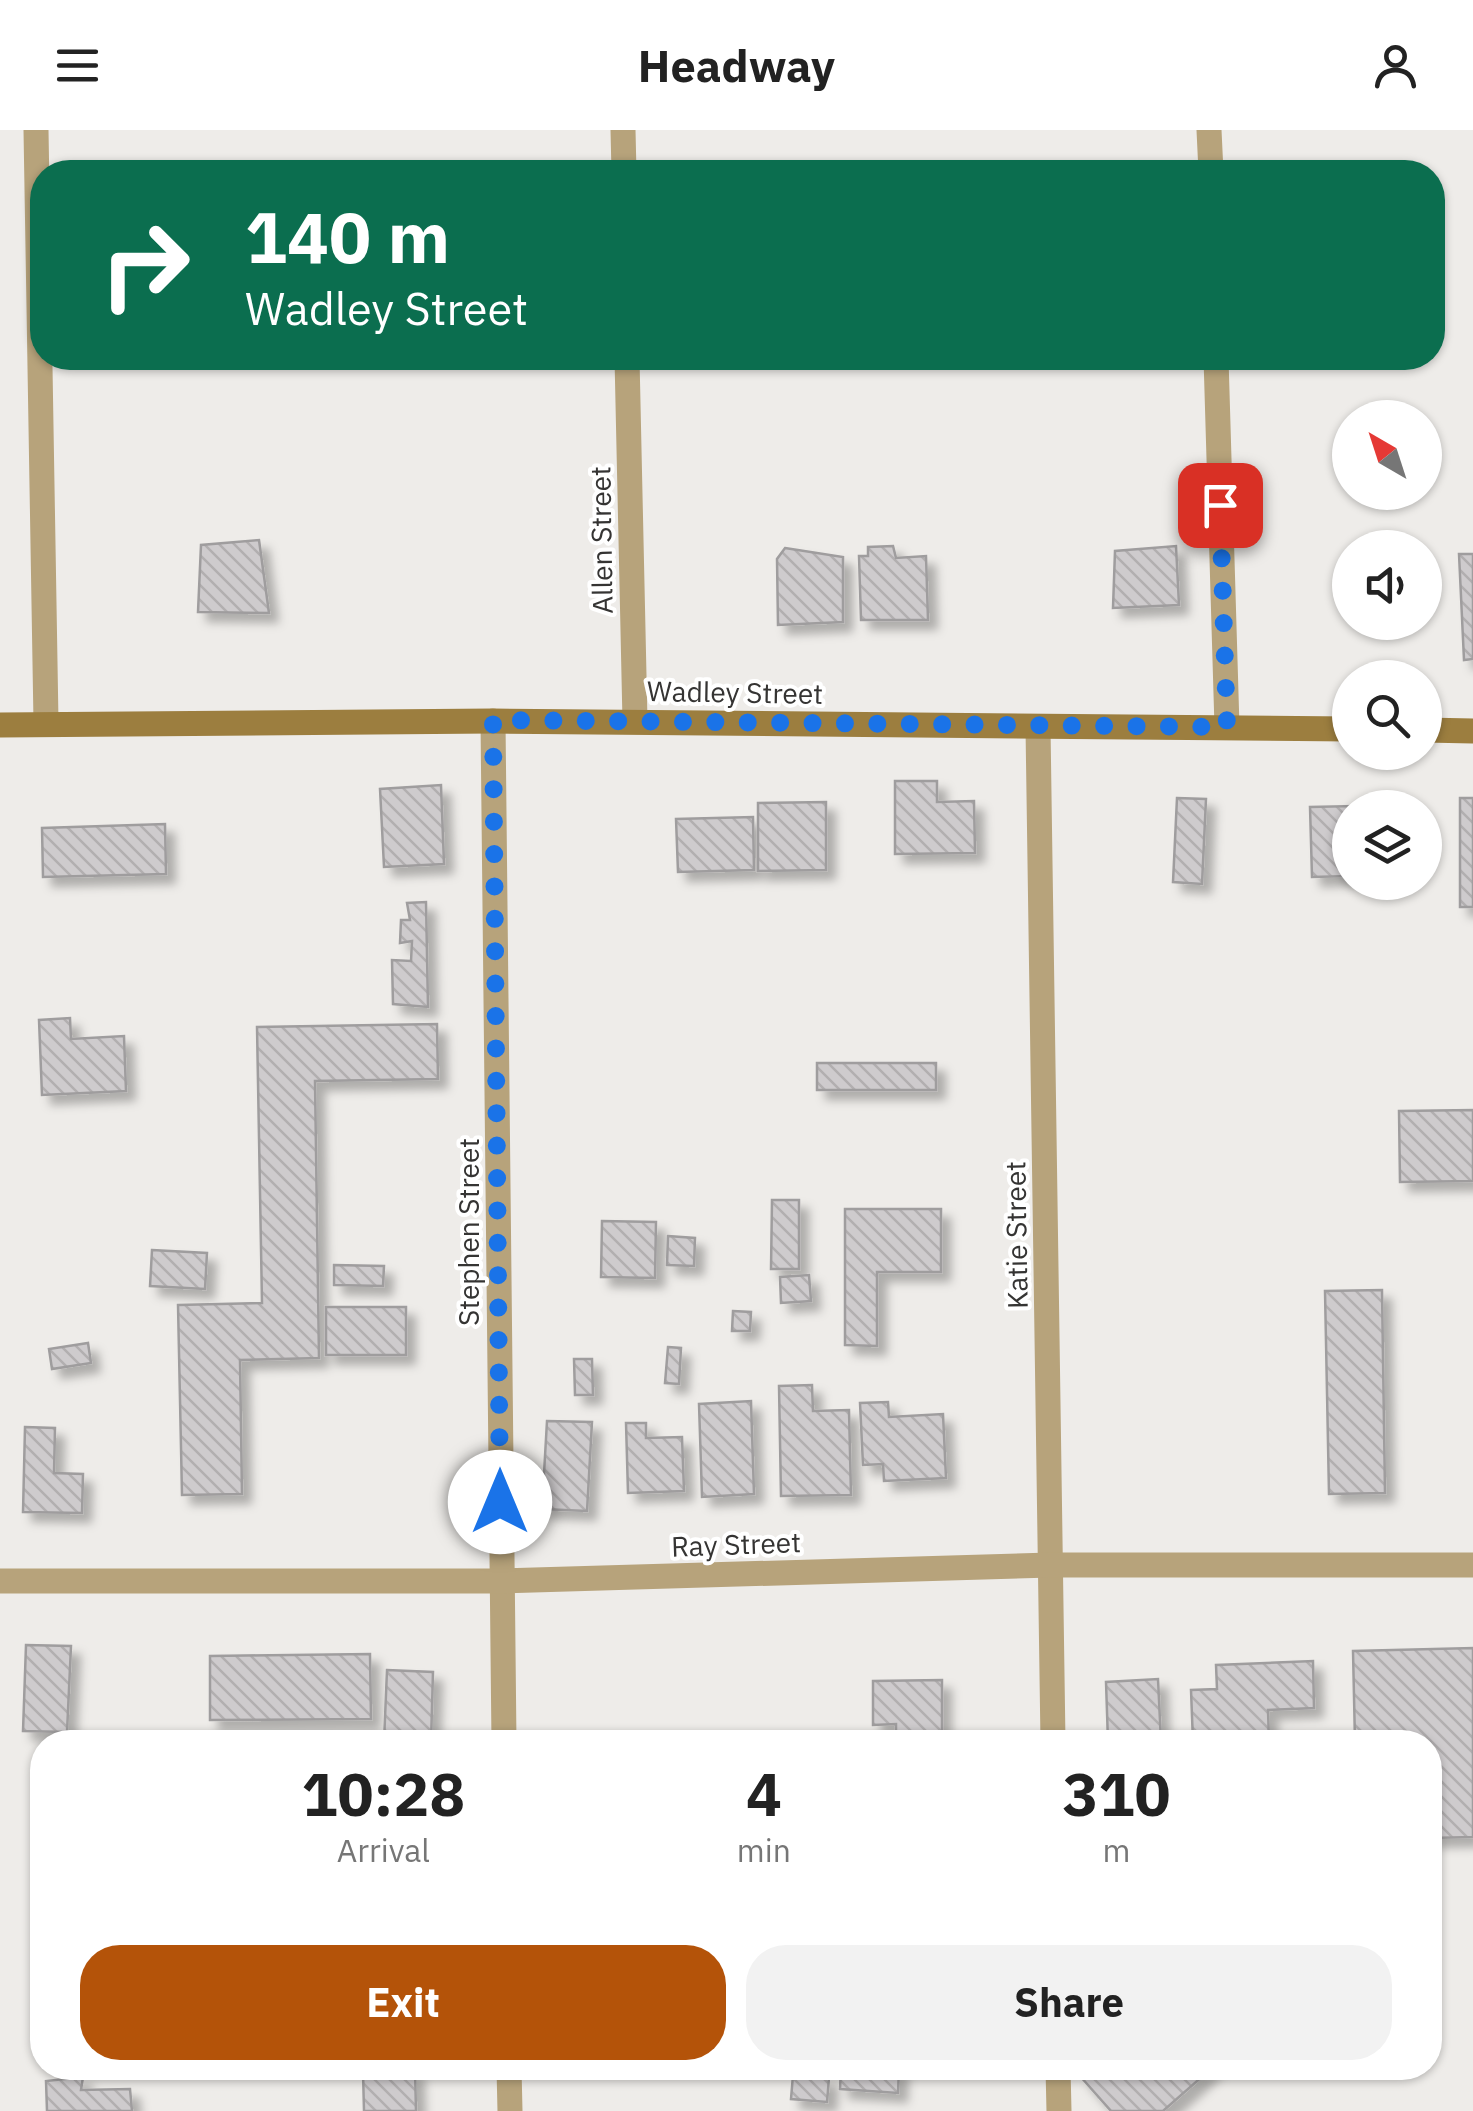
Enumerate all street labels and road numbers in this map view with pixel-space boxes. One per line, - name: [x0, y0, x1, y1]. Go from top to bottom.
- street label: Allen Street: [581, 466, 621, 614]
- street label: Wadley Street: [647, 672, 823, 712]
- street label: Stephen Street: [450, 1138, 487, 1326]
- street label: Katie Street: [996, 1161, 1036, 1309]
- street label: Ray Street: [670, 1523, 802, 1565]

